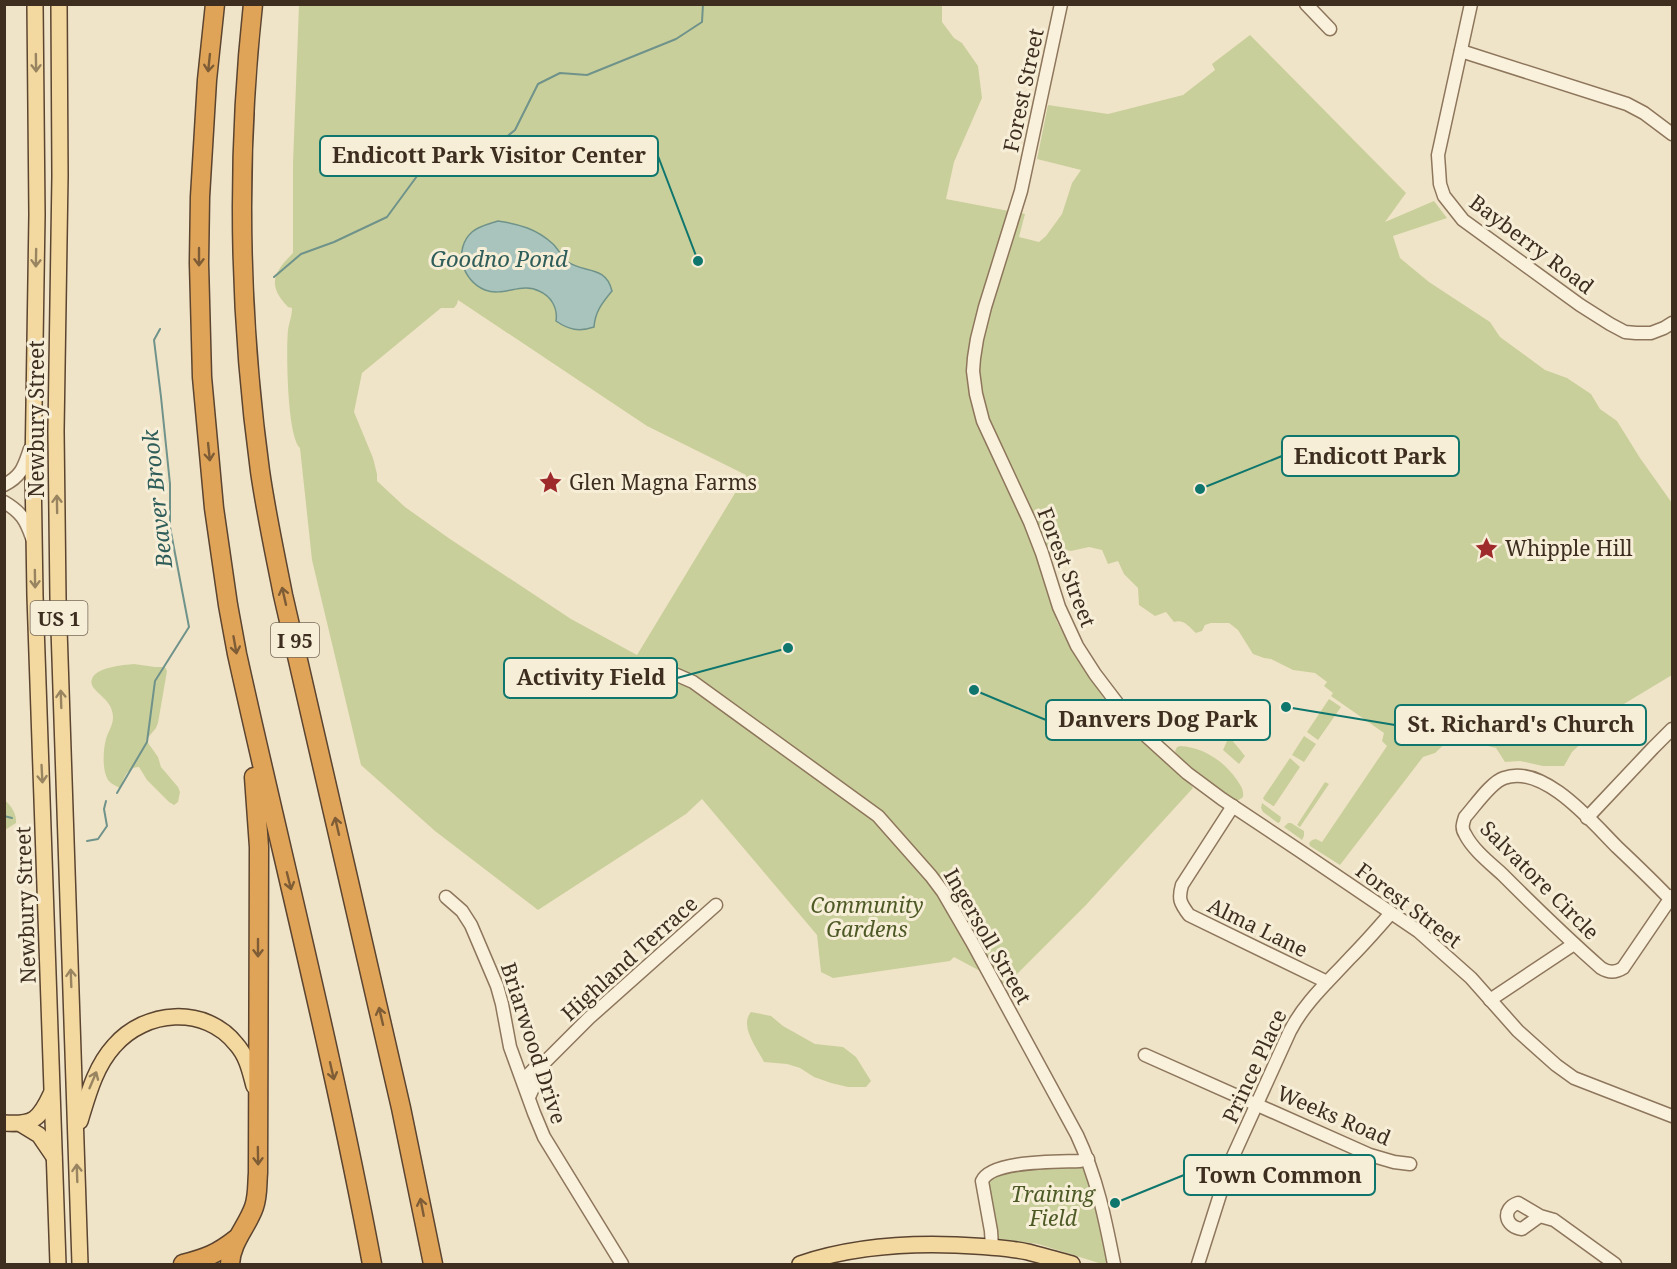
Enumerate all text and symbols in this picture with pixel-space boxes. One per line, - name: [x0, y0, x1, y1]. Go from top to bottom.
- street label: Forest Street: [996, 26, 1050, 154]
- one-way arrow: [30, 52, 42, 72]
- one-way arrow: [203, 52, 214, 72]
- callout: Endicott Park Visitor Center: [320, 136, 658, 176]
- text: Endicott Park Visitor Center: [332, 139, 647, 169]
- street label: Bayberry Road: [1464, 188, 1600, 300]
- water label: Goodno Pond: [430, 243, 568, 273]
- one-way arrow: [30, 247, 42, 267]
- one-way arrow: [193, 247, 205, 267]
- street label: Newbury Street: [22, 340, 50, 498]
- water label: Beaver Brook: [134, 427, 178, 571]
- callout: Endicott Park: [1282, 436, 1459, 476]
- text: Endicott Park: [1294, 440, 1446, 470]
- one-way arrow: [203, 442, 214, 461]
- place label: Glen Magna Farms: [569, 468, 757, 496]
- place icon: Glen Magna Farms: [538, 469, 564, 495]
- one-way arrow: [51, 495, 63, 515]
- street label: Forest Street: [1031, 503, 1103, 631]
- place label: Whipple Hill: [1505, 534, 1633, 562]
- place icon: Whipple Hill: [1474, 535, 1500, 561]
- one-way arrow: [29, 568, 41, 588]
- one-way arrow: [277, 586, 289, 605]
- road number: US 1: [31, 601, 88, 635]
- road number: I 95: [271, 623, 319, 657]
- one-way arrow: [230, 635, 241, 654]
- callout: Activity Field: [504, 658, 677, 698]
- text: Activity Field: [517, 661, 665, 691]
- one-way arrow: [56, 690, 67, 709]
- callout: Danvers Dog Park: [1046, 700, 1270, 740]
- text: Danvers Dog Park: [1058, 703, 1258, 733]
- callout: St. Richard's Church: [1395, 705, 1646, 745]
- text: St. Richard's Church: [1407, 708, 1635, 738]
- one-way arrow: [37, 763, 48, 783]
- street label: Salvatore Circle: [1474, 814, 1606, 946]
- one-way arrow: [331, 817, 342, 837]
- street label: Newbury Street: [8, 826, 42, 984]
- street label: Forest Street: [1350, 856, 1468, 954]
- street label: Ingersoll Street: [938, 863, 1038, 1009]
- one-way arrow: [283, 871, 295, 890]
- street label: Highland Terrace: [555, 889, 703, 1027]
- park label: Community Gardens: [810, 891, 924, 943]
- street label: Alma Lane: [1203, 891, 1313, 963]
- one-way arrow: [252, 938, 264, 958]
- street label: Briarwood Drive: [495, 959, 573, 1127]
- one-way arrow: [65, 968, 76, 988]
- street label: Prince Place: [1215, 1005, 1293, 1127]
- one-way arrow: [374, 1007, 386, 1026]
- one-way arrow: [327, 1061, 339, 1080]
- one-way arrow: [88, 1071, 99, 1090]
- street label: Weeks Road: [1273, 1078, 1395, 1152]
- one-way arrow: [252, 1146, 264, 1166]
- callout: Town Common: [1184, 1155, 1375, 1195]
- text: Town Common: [1196, 1159, 1362, 1189]
- one-way arrow: [72, 1163, 83, 1183]
- park label: Training Field: [1011, 1180, 1096, 1232]
- one-way arrow: [415, 1198, 427, 1217]

